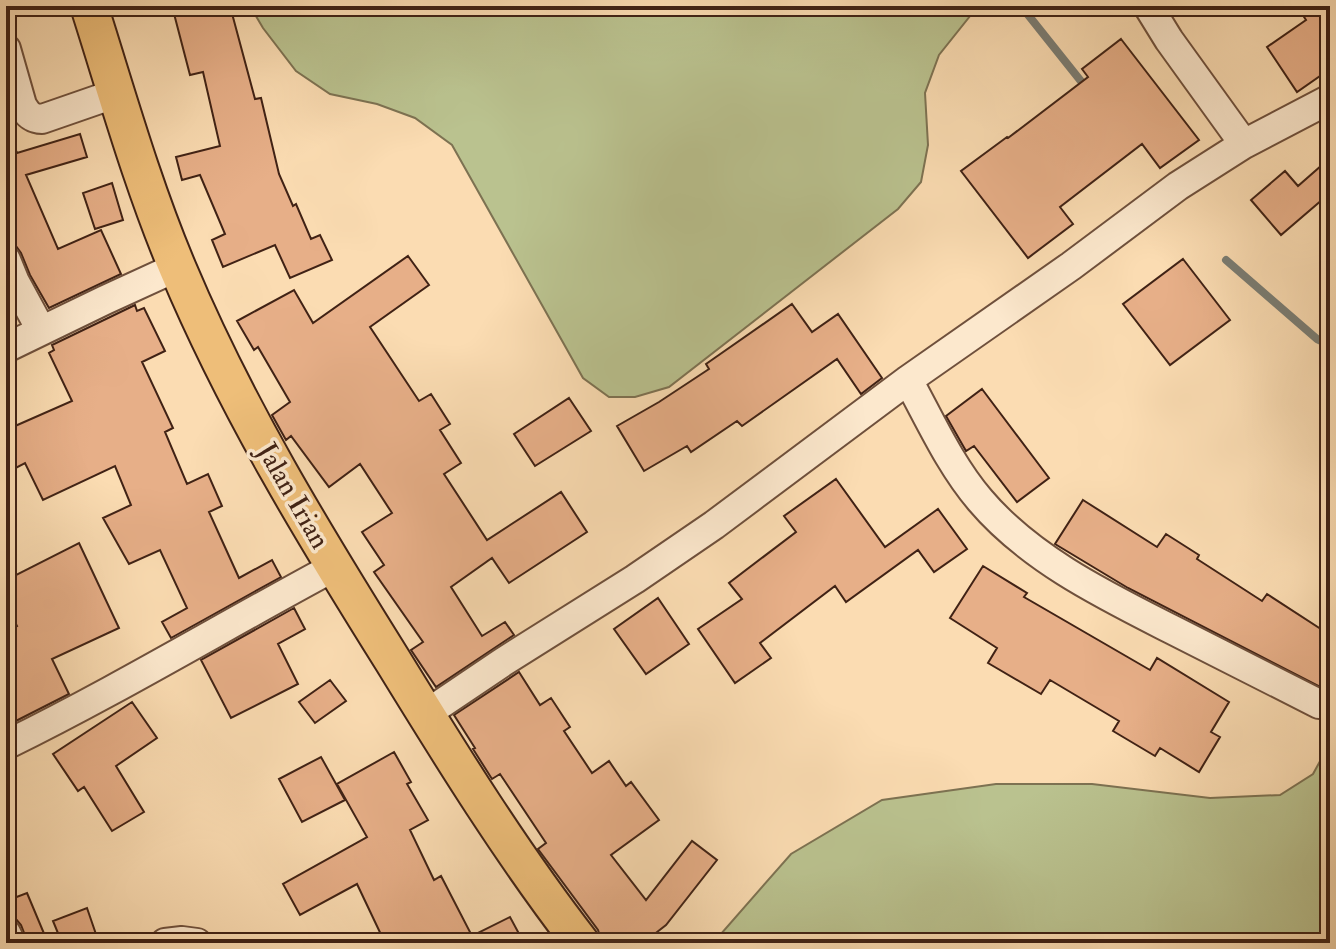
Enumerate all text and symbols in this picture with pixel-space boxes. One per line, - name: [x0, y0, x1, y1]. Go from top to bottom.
- street label: Jalan Irian: [248, 436, 337, 555]

